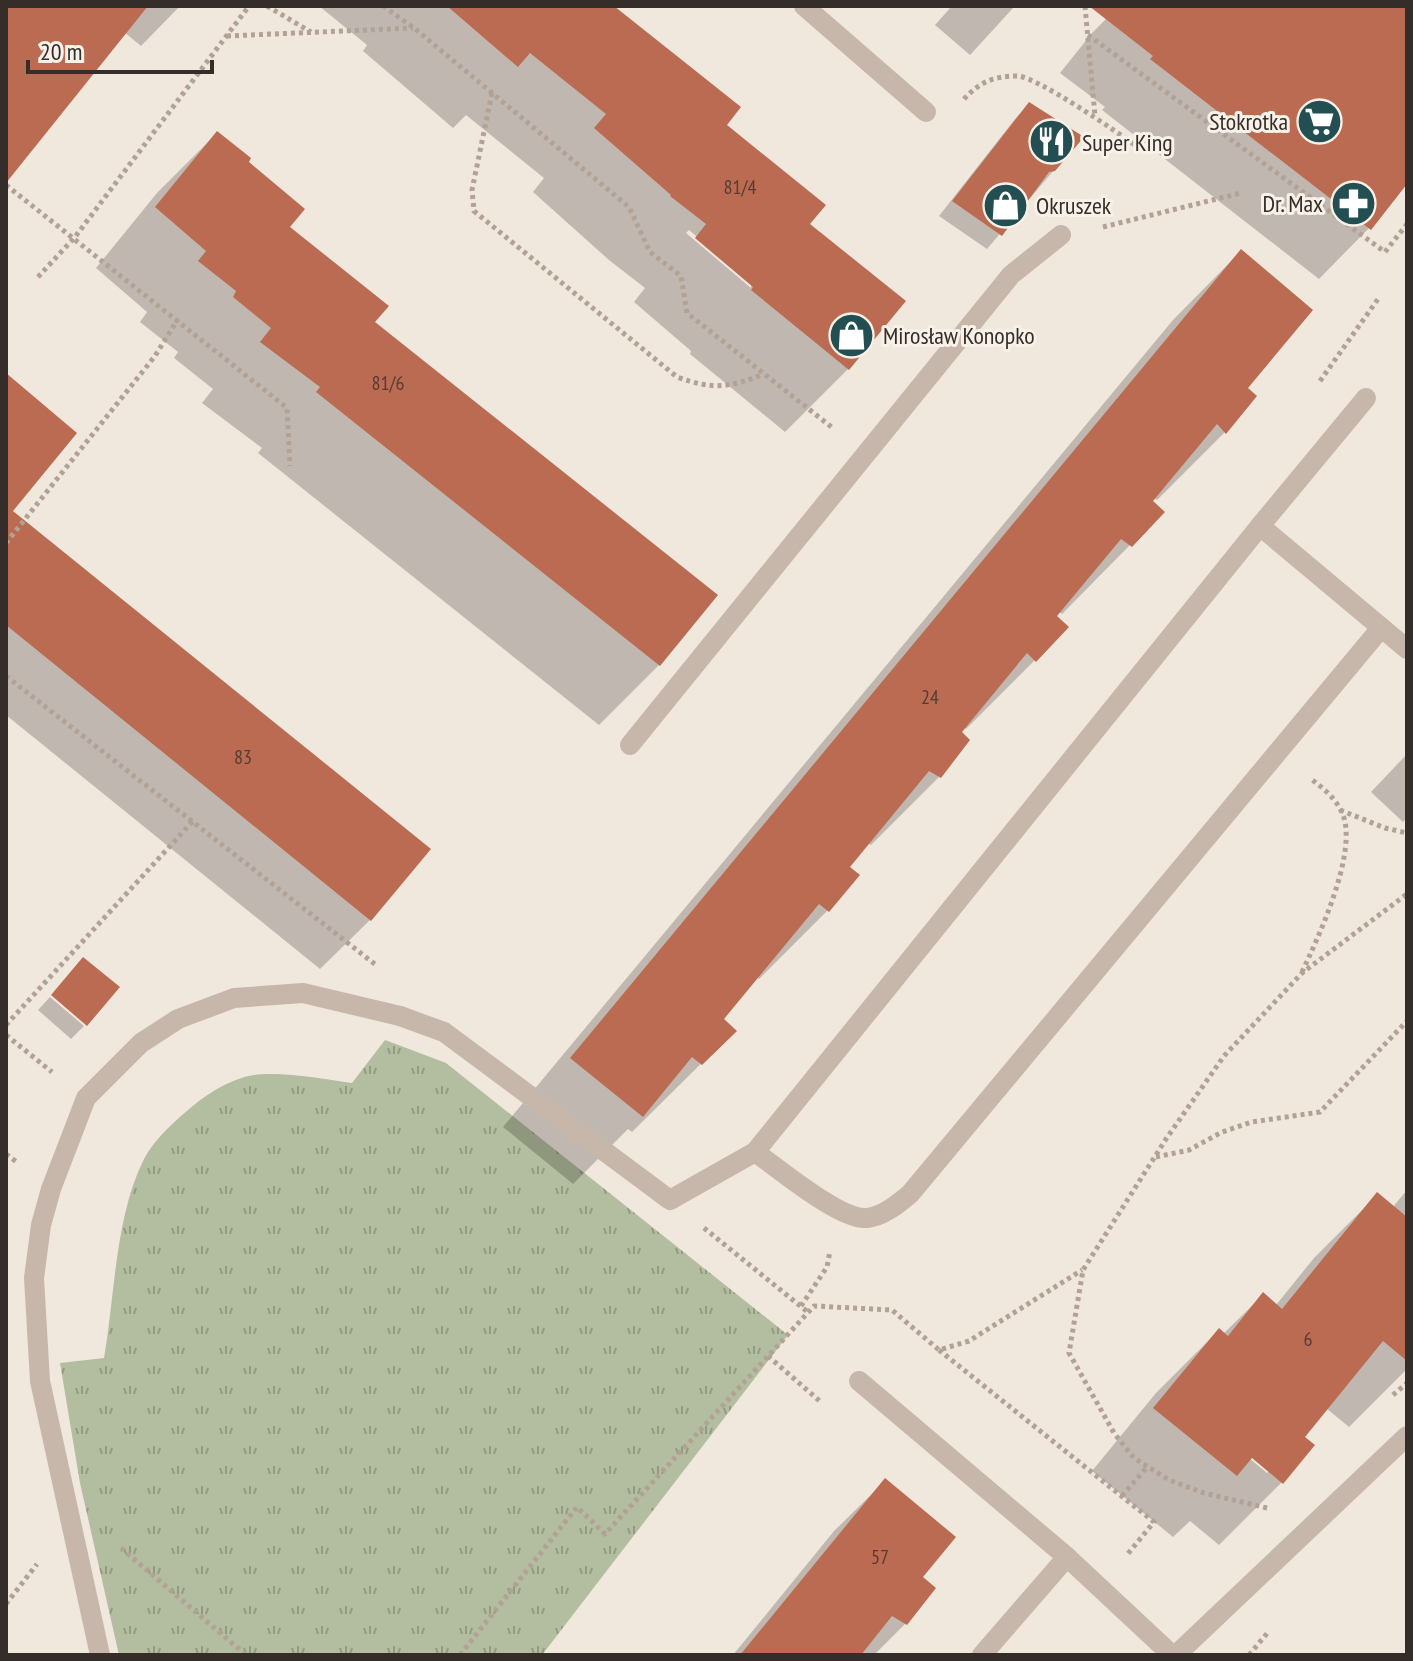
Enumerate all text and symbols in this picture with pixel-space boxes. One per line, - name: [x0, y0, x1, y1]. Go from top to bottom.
- scale bar: [28, 24, 212, 74]
- text: 20 m: [40, 36, 82, 67]
- supermarket icon: Stokrotka: [1295, 97, 1343, 145]
- place label: Stokrotka: [1209, 106, 1288, 137]
- restaurant icon: Super King: [1027, 118, 1075, 166]
- place label: Super King: [1082, 127, 1173, 158]
- house number: 81/4: [724, 174, 756, 200]
- pharmacy icon: Dr. Max: [1330, 179, 1378, 227]
- shop icon: Okruszek: [981, 181, 1029, 229]
- place label: Dr. Max: [1263, 188, 1323, 219]
- place label: Okruszek: [1036, 190, 1112, 221]
- shop icon: Mirosław Konopko: [828, 311, 876, 359]
- place label: Mirosław Konopko: [883, 320, 1035, 351]
- house number: 81/6: [372, 370, 404, 396]
- house number: 24: [921, 684, 939, 710]
- house number: 83: [234, 744, 252, 770]
- house number: 6: [1304, 1326, 1313, 1352]
- house number: 57: [871, 1544, 889, 1570]

